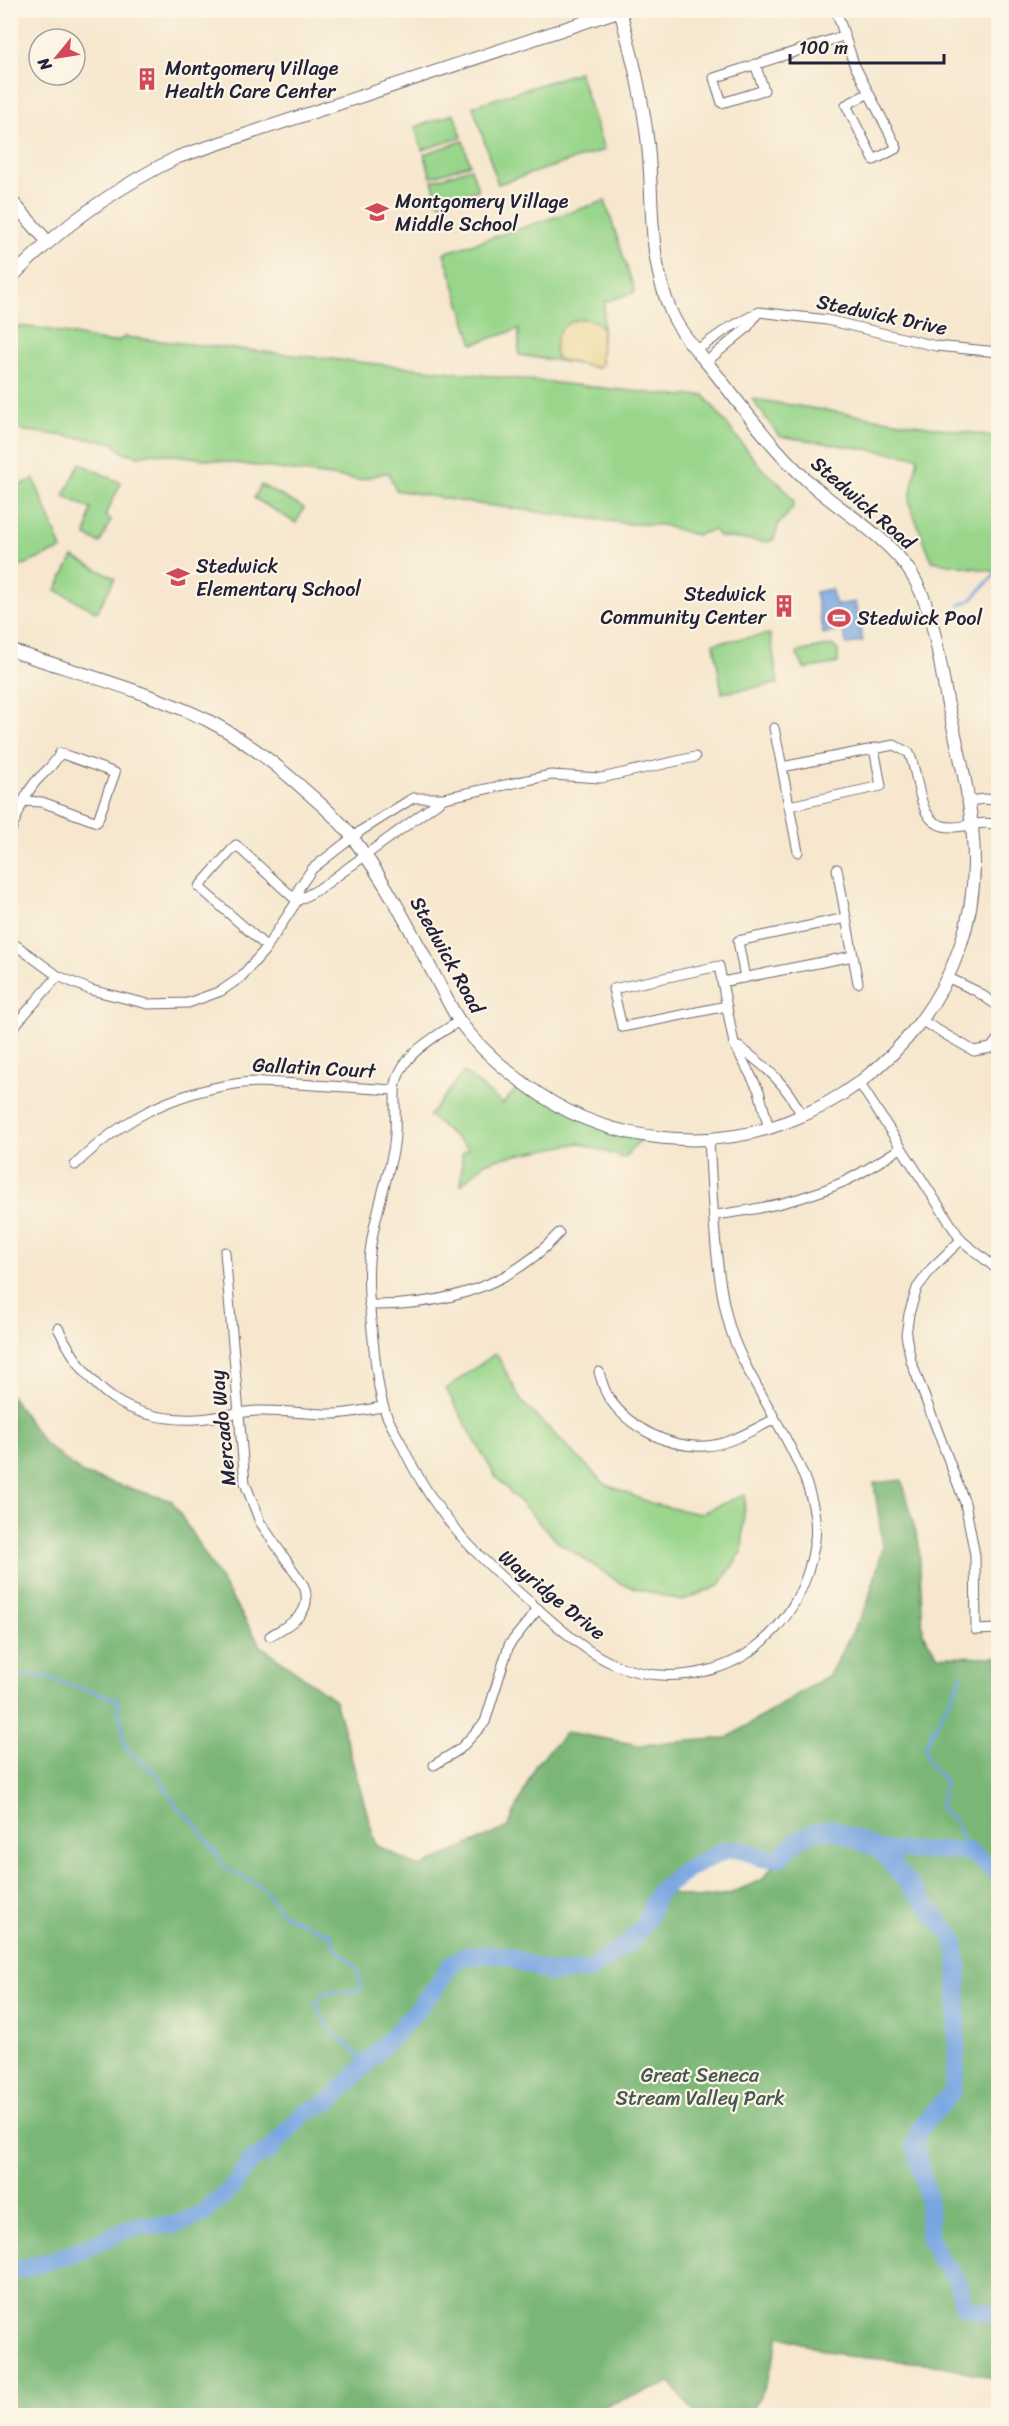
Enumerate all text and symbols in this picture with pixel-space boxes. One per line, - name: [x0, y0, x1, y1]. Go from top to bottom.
- north arrow: [27, 27, 87, 87]
- scale bar: [790, 27, 944, 65]
- text: 100 m: [799, 32, 848, 64]
- text: N: [29, 51, 60, 77]
- place label: Montgomery Village Health Care Center: [165, 51, 339, 109]
- building icon: Montgomery Village Health Care Center: [134, 66, 160, 92]
- place label: Montgomery Village Middle School: [395, 184, 569, 242]
- school or university icon: Montgomery Village Middle School: [364, 199, 390, 225]
- street label: Stedwick Drive: [814, 284, 950, 346]
- street label: Stedwick Road: [803, 447, 925, 560]
- place label: Stedwick Elementary School: [196, 549, 361, 607]
- school or university icon: Stedwick Elementary School: [165, 564, 191, 590]
- place label: Stedwick Community Center: [600, 577, 768, 635]
- building icon: Stedwick Community Center: [771, 593, 797, 619]
- place label: Stedwick Pool: [857, 601, 982, 636]
- sports icon: Stedwick Pool: [826, 605, 852, 631]
- street label: Stedwick Road: [400, 890, 494, 1022]
- street label: Gallatin Court: [252, 1047, 377, 1089]
- street label: Mercado Way: [199, 1368, 246, 1488]
- street label: Wayridge Drive: [490, 1540, 614, 1650]
- park label: Great Seneca Stream Valley Park: [615, 2058, 785, 2116]

